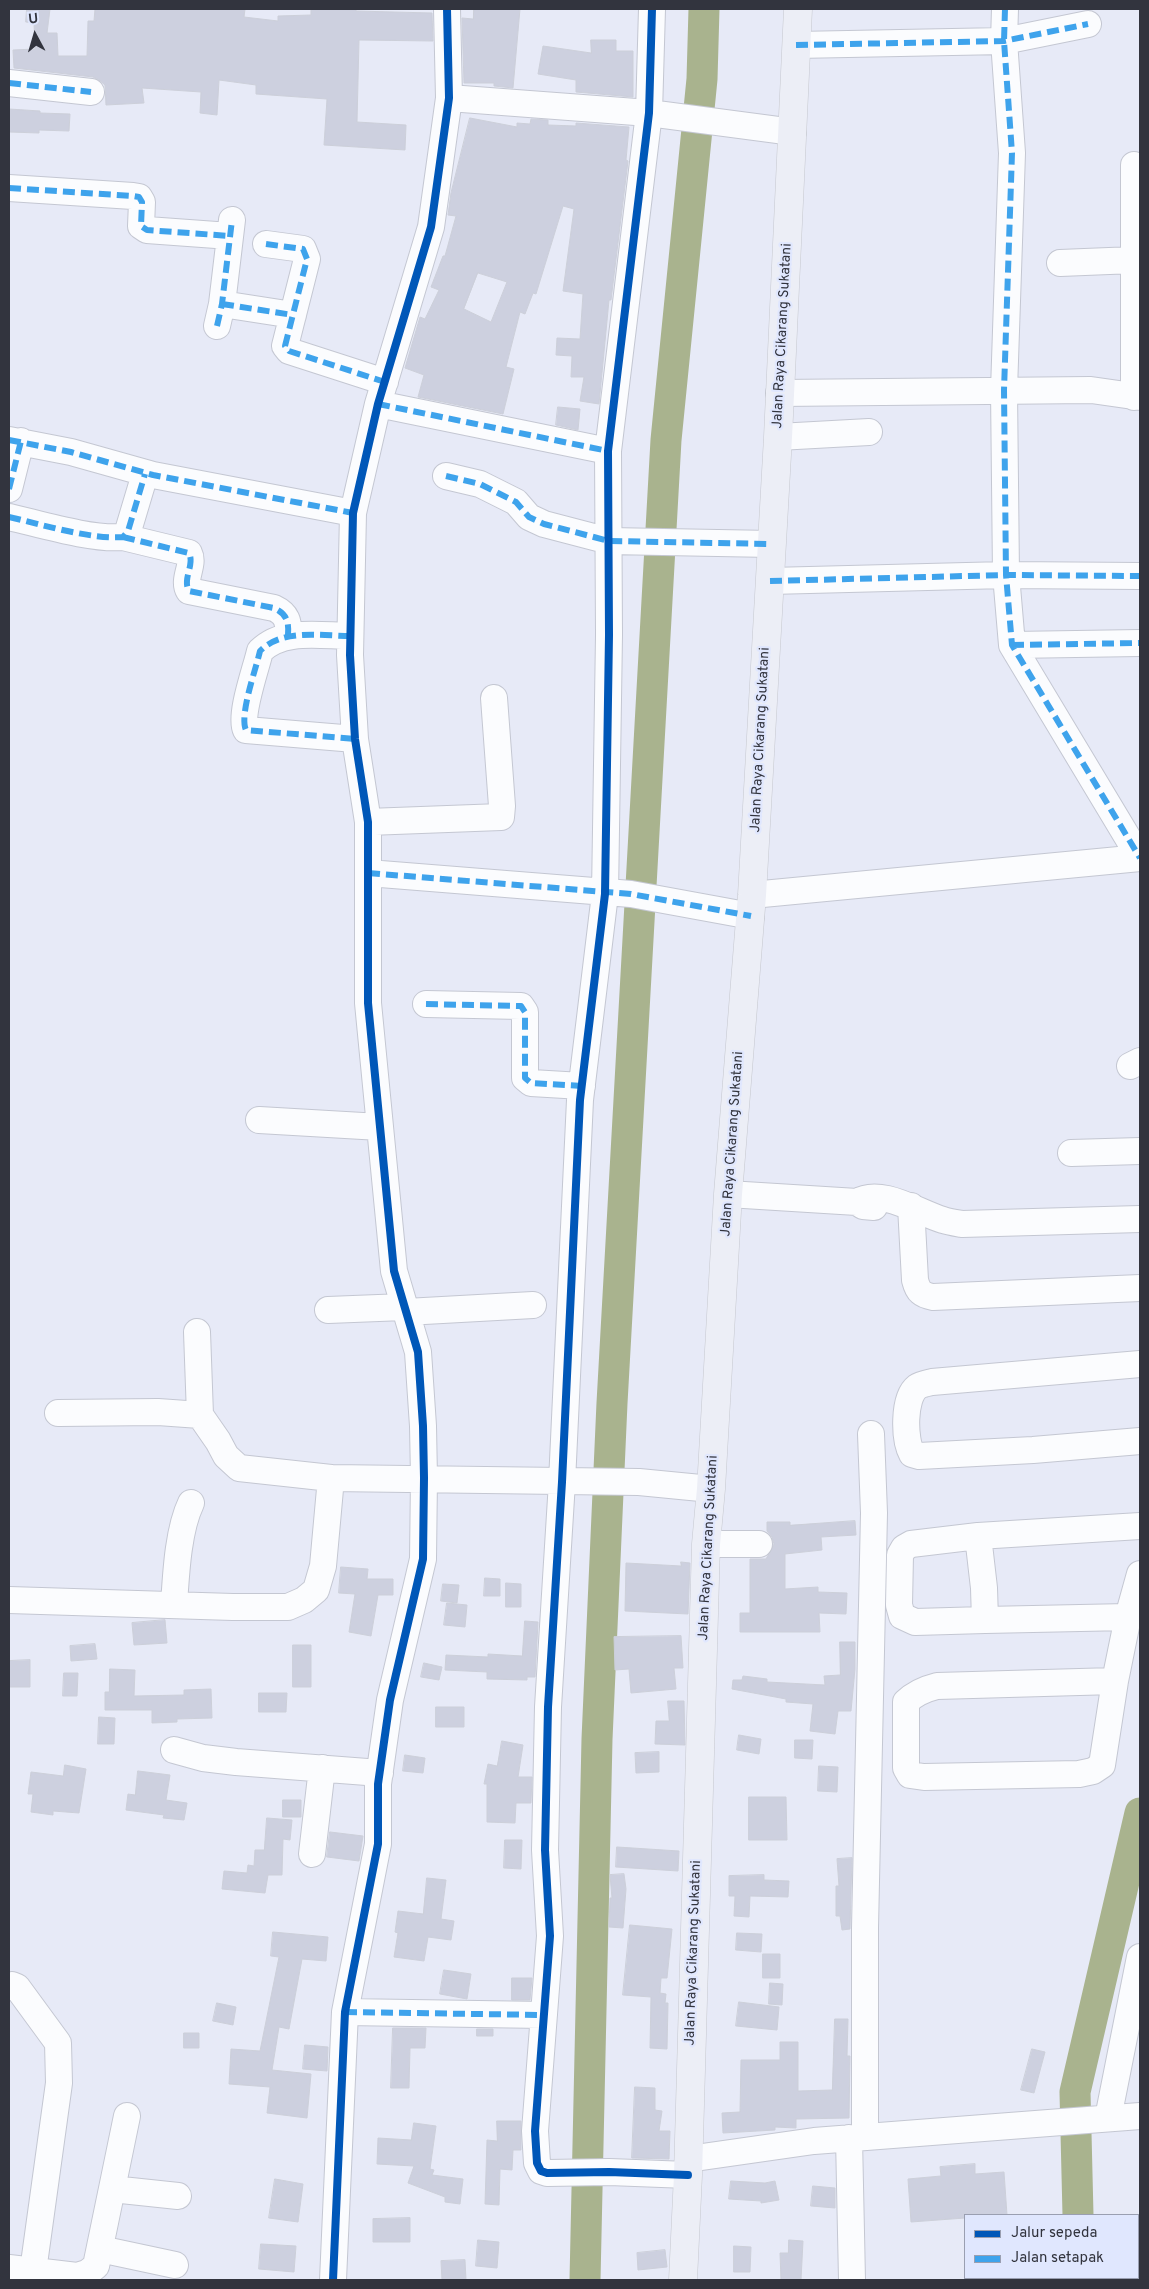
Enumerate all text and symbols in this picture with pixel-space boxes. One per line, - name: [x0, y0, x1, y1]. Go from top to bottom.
- north arrow: [10, 10, 60, 60]
- text: U: [28, 11, 39, 29]
- street label: Jalan Raya Cikarang Sukatani: [770, 243, 796, 429]
- street label: Jalan Raya Cikarang Sukatani: [748, 647, 774, 833]
- street label: Jalan Raya Cikarang Sukatani: [718, 1051, 748, 1237]
- street label: Jalan Raya Cikarang Sukatani: [696, 1455, 722, 1641]
- street label: Jalan Raya Cikarang Sukatani: [682, 1860, 706, 2046]
- legend: [964, 2214, 1139, 2279]
- text: Jalur sepeda: [1011, 2224, 1097, 2243]
- text: Jalan setapak: [1011, 2249, 1104, 2268]

